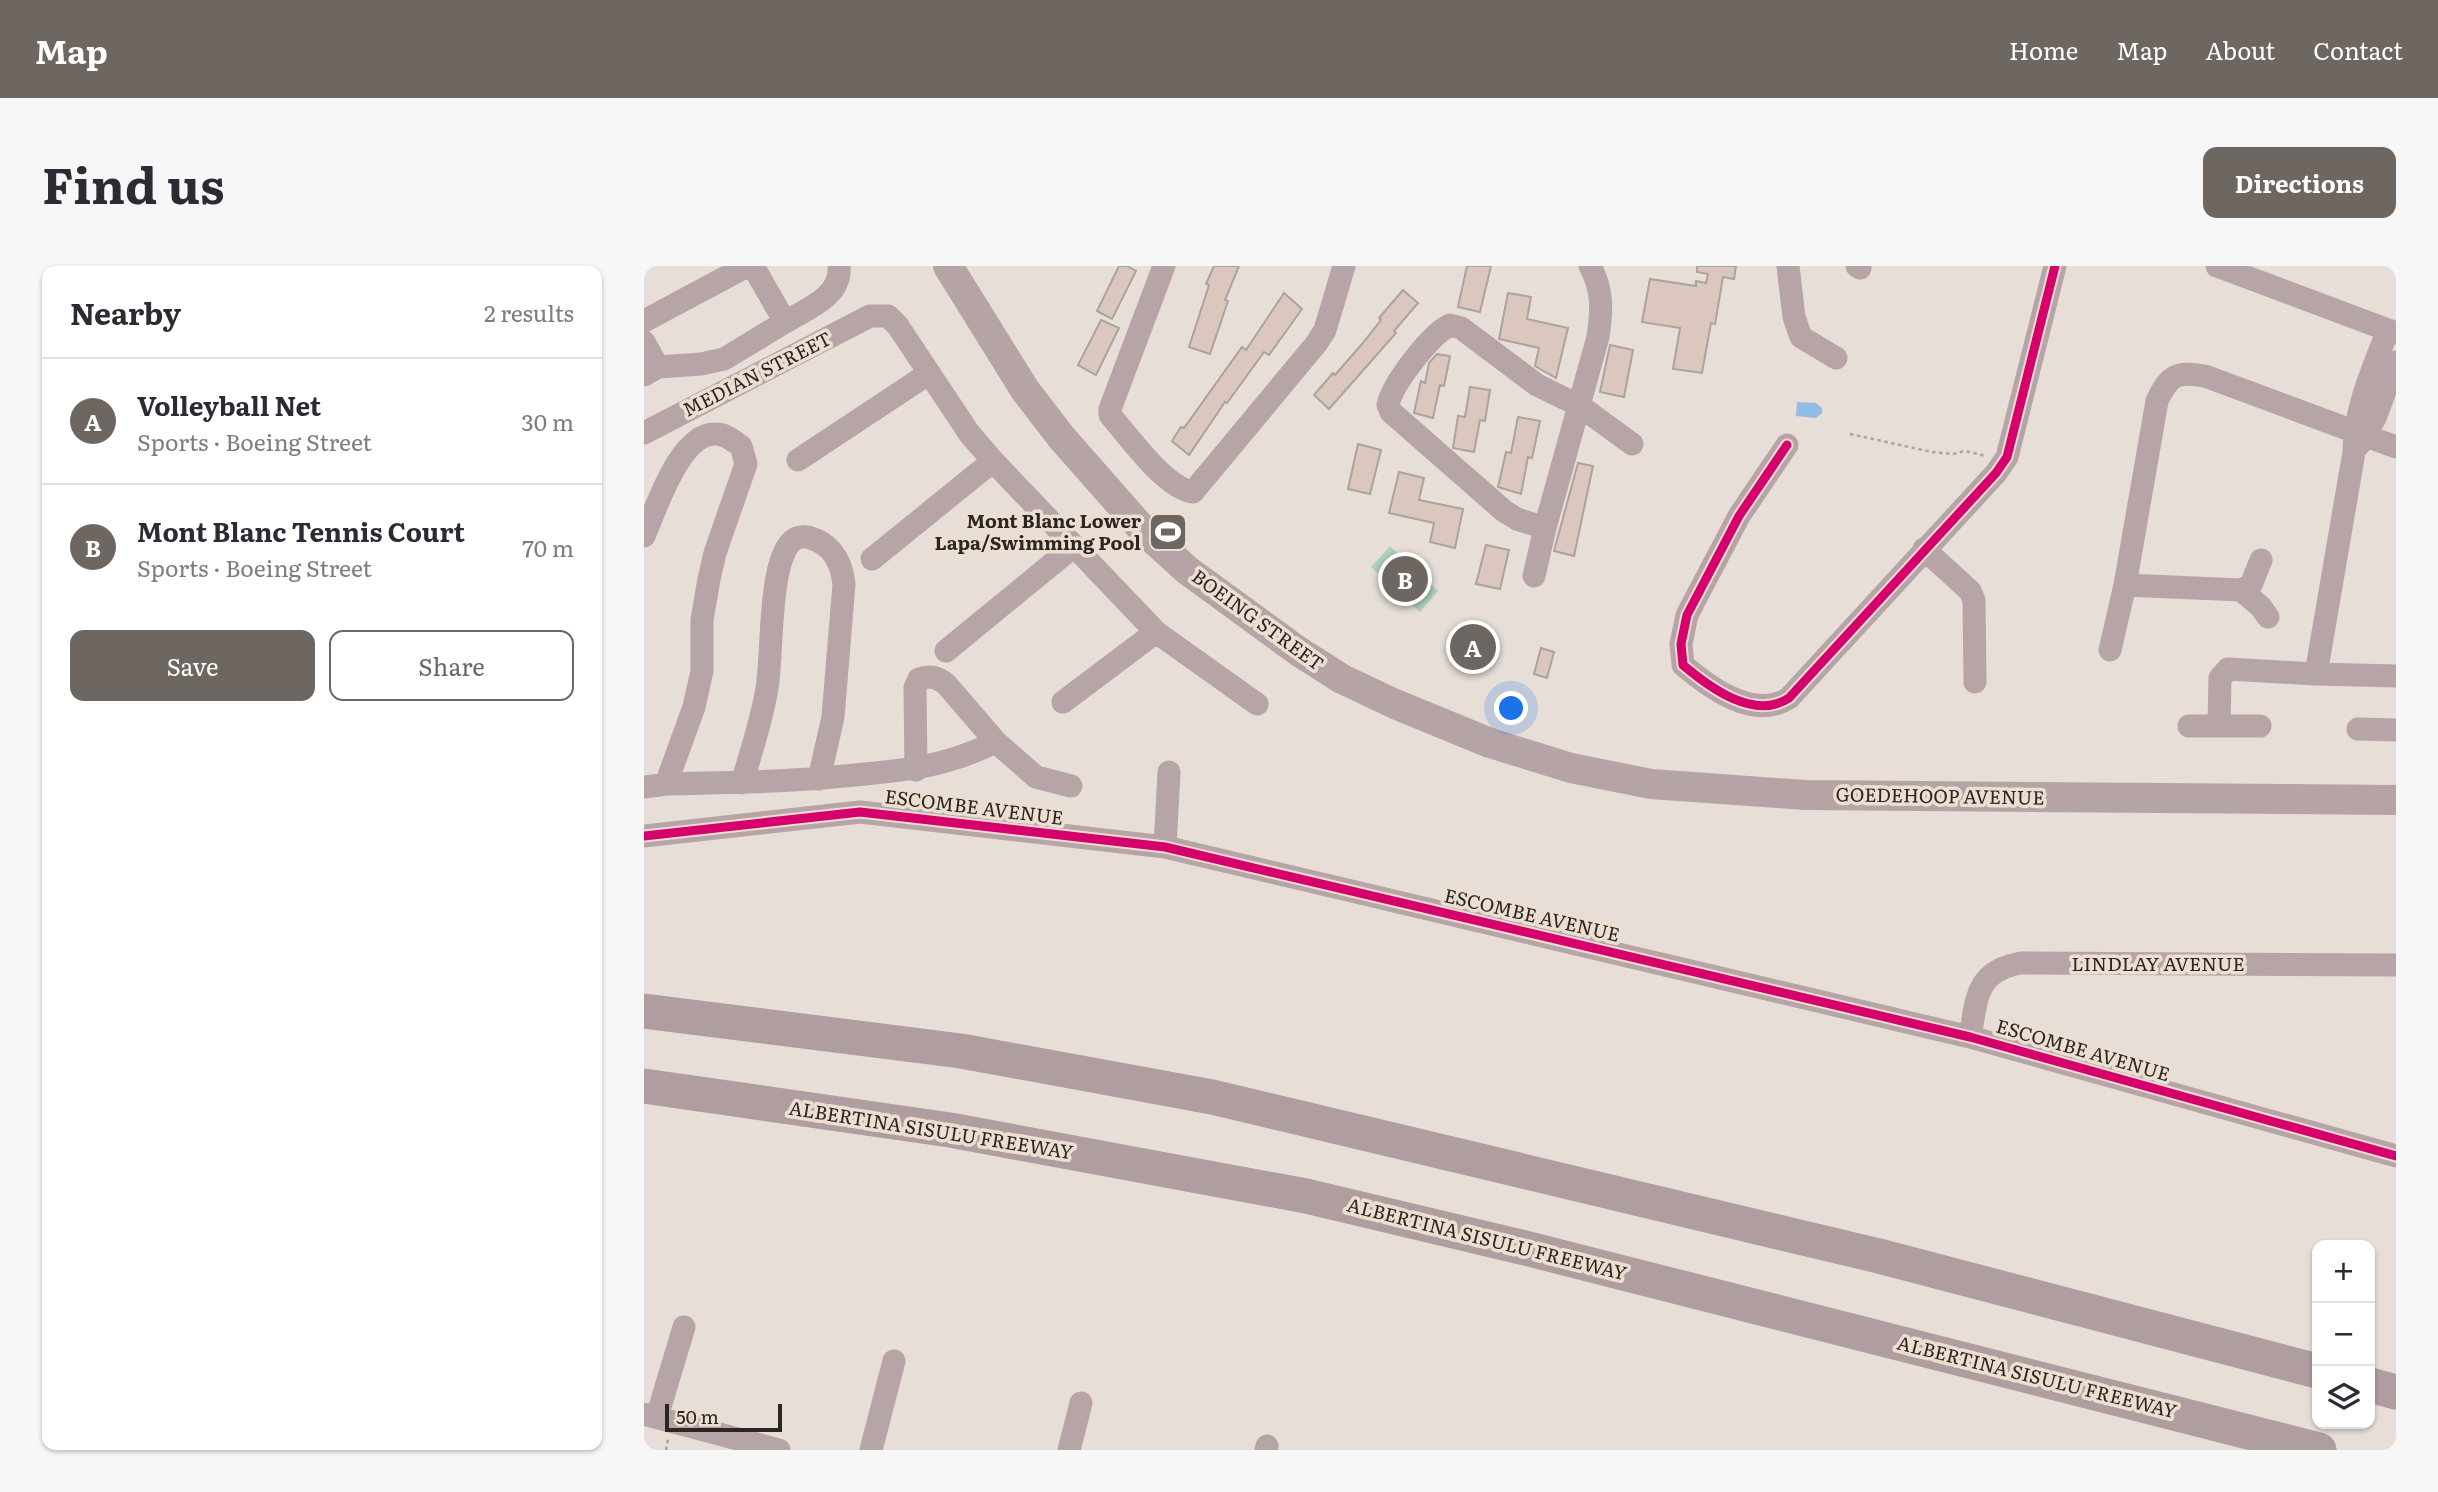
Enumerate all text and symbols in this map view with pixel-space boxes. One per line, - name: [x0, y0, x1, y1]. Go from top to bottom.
- text: Map: [35, 25, 108, 74]
- text: Home: [2009, 32, 2078, 67]
- text: Map: [2116, 32, 2167, 67]
- text: About: [2205, 32, 2275, 67]
- text: Contact: [2313, 32, 2403, 67]
- text: Find us: [42, 146, 225, 219]
- button: Directions: [2203, 147, 2396, 218]
- text: Nearby: [70, 290, 181, 334]
- text: 2 results: [484, 295, 574, 329]
- street label: MEDIAN STREET: [677, 324, 836, 423]
- text: Volleyball Net: [137, 385, 321, 424]
- text: A: [84, 404, 102, 438]
- text: 30 m: [521, 404, 574, 438]
- text: Sports · Boeing Street: [137, 424, 372, 458]
- place label: Mont Blanc Lower Lapa/Swimming Pool: [934, 506, 1142, 556]
- text: Mont Blanc Tennis Court: [137, 511, 465, 550]
- sports icon: Mont Blanc Lower Lapa/Swimming Pool: [1147, 511, 1189, 553]
- text: B: [85, 530, 101, 564]
- text: 70 m: [522, 530, 574, 564]
- text: Sports · Boeing Street: [137, 550, 372, 584]
- pin: B: [1382, 553, 1428, 605]
- street label: BOEING STREET: [1187, 562, 1330, 677]
- pin: A: [1450, 621, 1496, 673]
- button: Save: [70, 630, 315, 701]
- button: Share: [329, 630, 574, 701]
- your location: [1494, 691, 1528, 725]
- street label: GOEDEHOOP AVENUE: [1835, 779, 2045, 811]
- street label: ESCOMBE AVENUE: [883, 781, 1065, 831]
- street label: ESCOMBE AVENUE: [1442, 880, 1623, 948]
- street label: LINDLAY AVENUE: [2071, 949, 2245, 977]
- street label: ESCOMBE AVENUE: [1993, 1011, 2173, 1087]
- street label: ALBERTINA SISULU FREEWAY: [787, 1093, 1076, 1165]
- street label: ALBERTINA SISULU FREEWAY: [1344, 1190, 1630, 1286]
- map controls: [2312, 1240, 2375, 1429]
- button: +: [2312, 1240, 2375, 1303]
- button: −: [2312, 1303, 2375, 1366]
- street label: ALBERTINA SISULU FREEWAY: [1894, 1328, 2180, 1424]
- button: layers: [2312, 1366, 2375, 1429]
- scale bar: [665, 1401, 782, 1433]
- text: 50 m: [676, 1402, 719, 1430]

